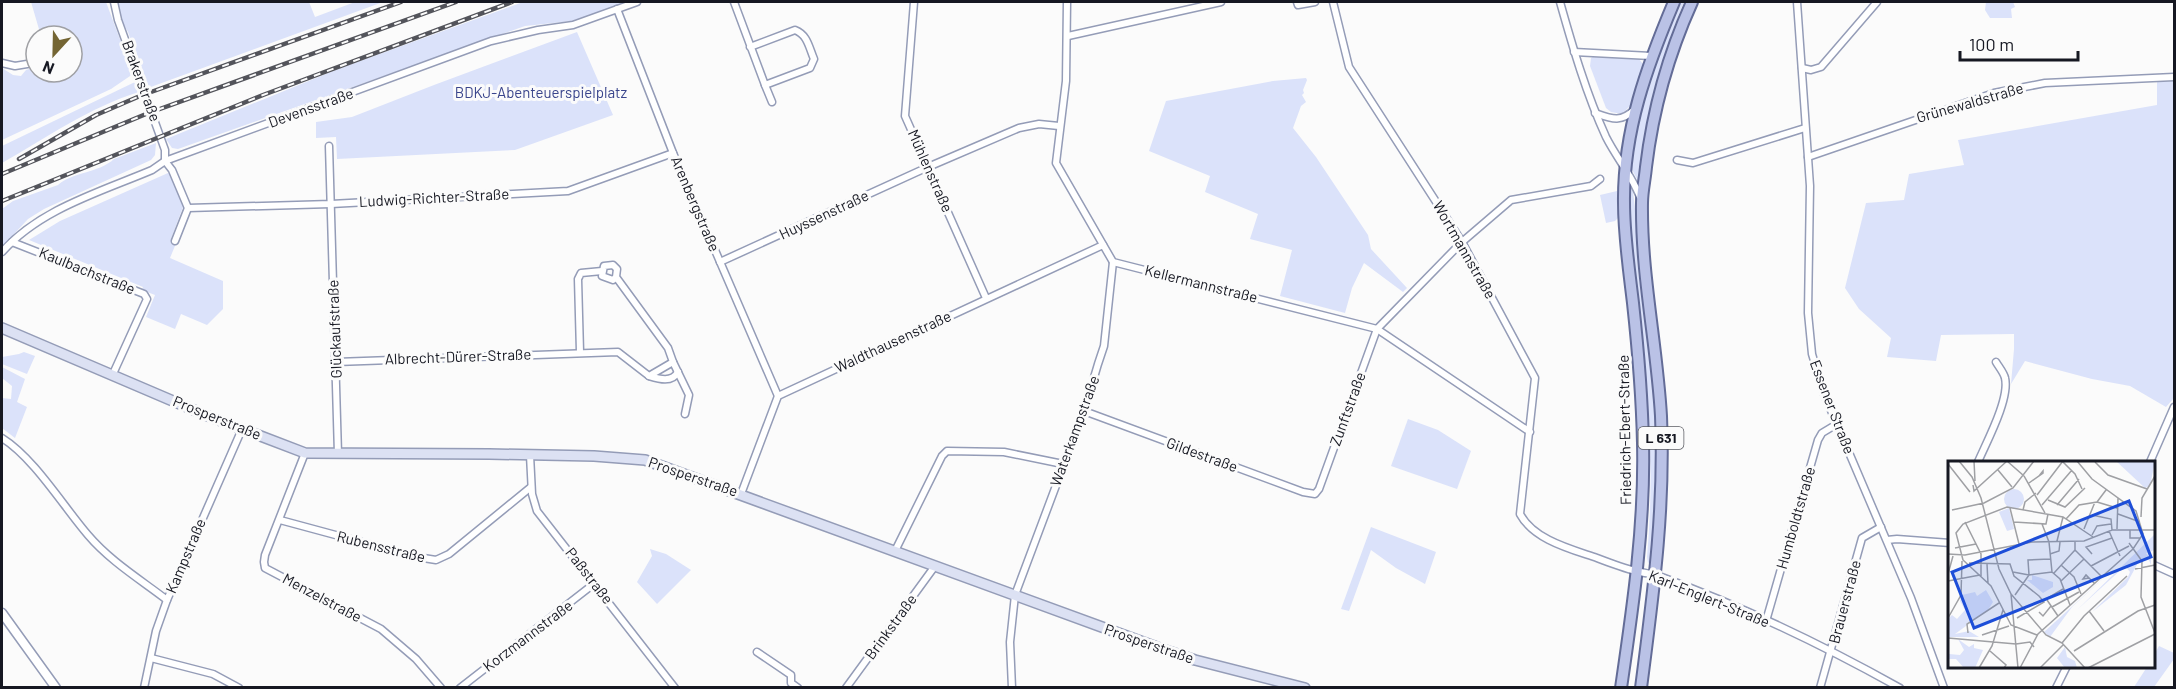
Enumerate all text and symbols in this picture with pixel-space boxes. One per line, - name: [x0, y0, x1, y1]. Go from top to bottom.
- north arrow: [24, 24, 84, 84]
- scale bar: [1960, 24, 2078, 62]
- text: 100 m: [1969, 33, 2014, 55]
- street label: Brakerstraße: [119, 38, 165, 124]
- text: N: [40, 58, 57, 79]
- street label: Grünewaldstraße: [1914, 78, 2025, 126]
- street label: Devensstraße: [266, 83, 356, 131]
- park label: BDKJ-Abenteuerspielplatz: [455, 83, 628, 101]
- street label: Mühlenstraße: [905, 126, 957, 215]
- street label: Arenbergstraße: [668, 153, 724, 254]
- street label: Ludwig-Richter-Straße: [358, 184, 510, 210]
- street label: Huyssenstraße: [776, 186, 871, 243]
- street label: Wortmannstraße: [1430, 197, 1500, 302]
- street label: Kaulbachstraße: [37, 243, 138, 298]
- street label: Kellermannstraße: [1143, 260, 1260, 306]
- street label: Glückaufstraße: [323, 279, 345, 379]
- street label: Waldthausenstraße: [831, 306, 954, 376]
- street label: Albrecht-Dürer-Straße: [384, 344, 532, 368]
- street label: Friedrich-Ebert-Straße: [1614, 355, 1634, 505]
- street label: Essener Straße: [1807, 357, 1859, 456]
- street label: Zunftstraße: [1325, 369, 1369, 448]
- street label: Waterkampstraße: [1046, 373, 1102, 489]
- street label: Prosperstraße: [171, 391, 264, 443]
- road number: L 631: [1638, 427, 1684, 449]
- street label: Gildestraße: [1164, 433, 1240, 475]
- street label: Prosperstraße: [646, 452, 740, 500]
- inset map: [1948, 461, 2155, 668]
- street label: Humboldtstraße: [1772, 464, 1818, 571]
- street label: Kampstraße: [161, 515, 209, 596]
- street label: Rubensstraße: [335, 526, 427, 566]
- street label: Paßstraße: [562, 544, 617, 607]
- street label: Brauerstraße: [1824, 558, 1864, 646]
- street label: Karl-Englert-Straße: [1646, 566, 1772, 631]
- street label: Menzelstraße: [280, 569, 365, 625]
- street label: Brinkstraße: [860, 590, 920, 663]
- street label: Korzmannstraße: [479, 596, 576, 675]
- street label: Prosperstraße: [1102, 619, 1196, 667]

